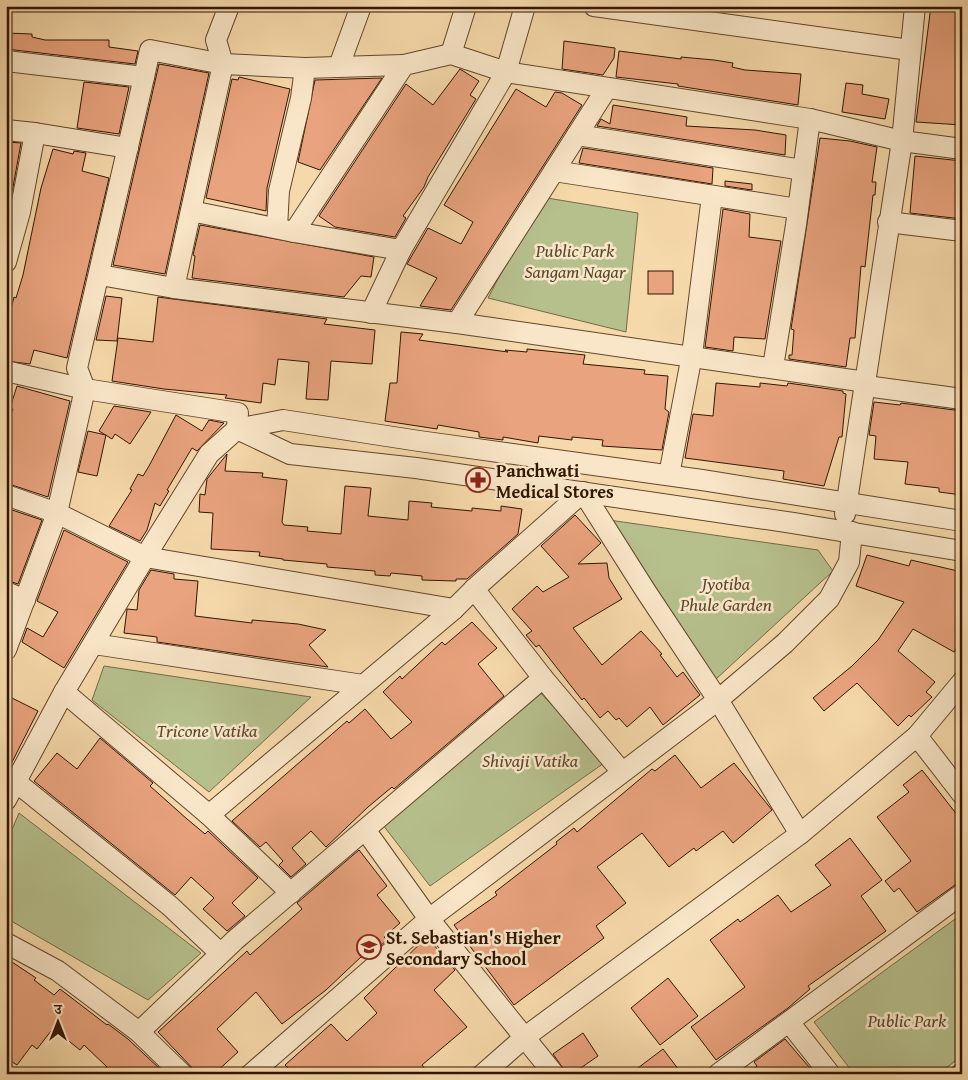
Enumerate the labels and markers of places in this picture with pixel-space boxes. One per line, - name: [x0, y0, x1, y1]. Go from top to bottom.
- place label: Panchwati Medical Stores: [496, 457, 614, 505]
- pharmacy icon: Panchwati Medical Stores: [465, 467, 491, 493]
- place label: St. Sebastian's Higher Secondary School: [386, 924, 561, 972]
- school or university icon: St. Sebastian's Higher Secondary School: [356, 934, 382, 960]

